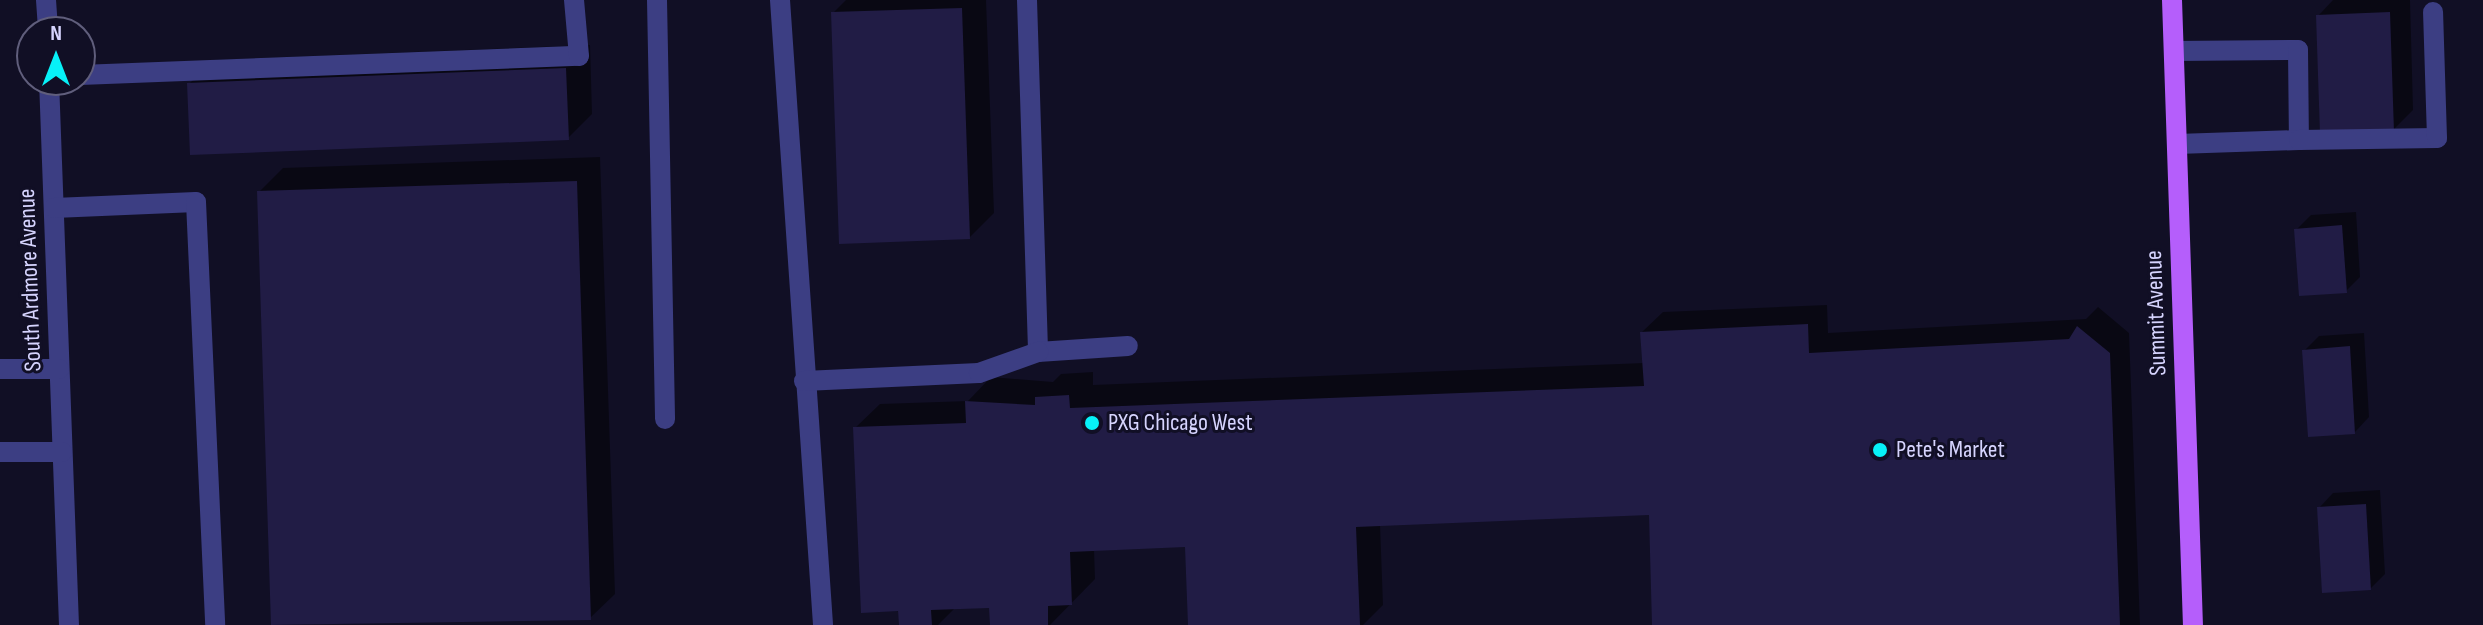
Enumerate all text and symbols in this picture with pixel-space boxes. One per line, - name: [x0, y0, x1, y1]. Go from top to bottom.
- north arrow: [16, 16, 96, 96]
- text: N: [50, 20, 62, 47]
- street label: South Ardmore Avenue: [12, 188, 48, 372]
- street label: Summit Avenue: [2139, 250, 2173, 376]
- place label: PXG Chicago West: [1108, 409, 1253, 437]
- marker: PXG Chicago West: [1083, 414, 1101, 432]
- place label: Pete's Market: [1896, 436, 2005, 464]
- marker: Pete's Market: [1871, 441, 1889, 459]

